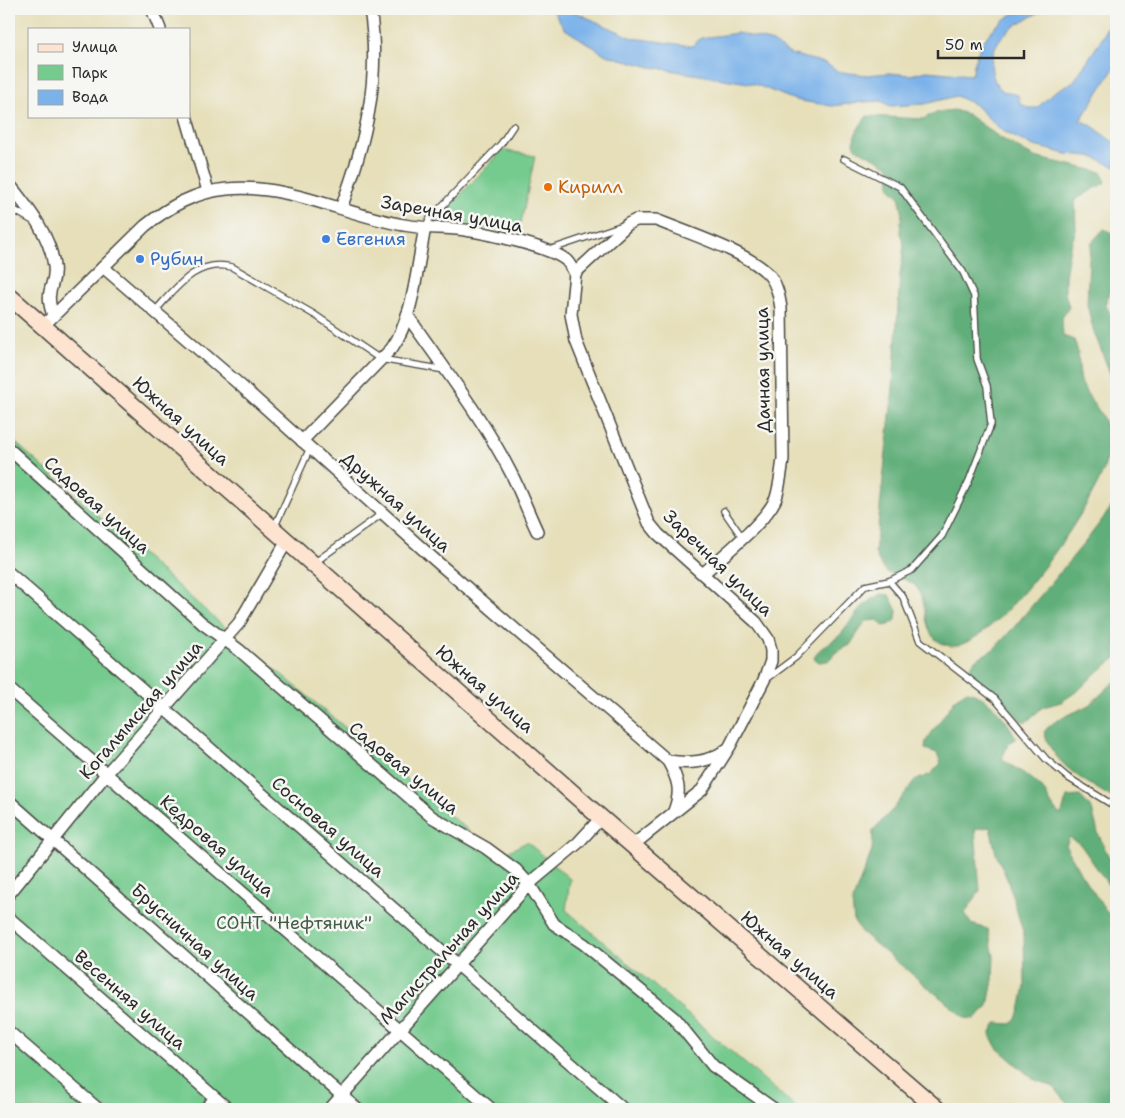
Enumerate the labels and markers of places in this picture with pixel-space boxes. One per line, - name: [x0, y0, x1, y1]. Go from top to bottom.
- place label: Кирилл: [558, 175, 623, 199]
- marker: Кирилл: [542, 181, 554, 193]
- place label: Евгения: [336, 227, 406, 251]
- marker: Евгения: [320, 233, 332, 245]
- place label: Рубин: [150, 247, 204, 271]
- marker: Рубин: [134, 253, 146, 265]

